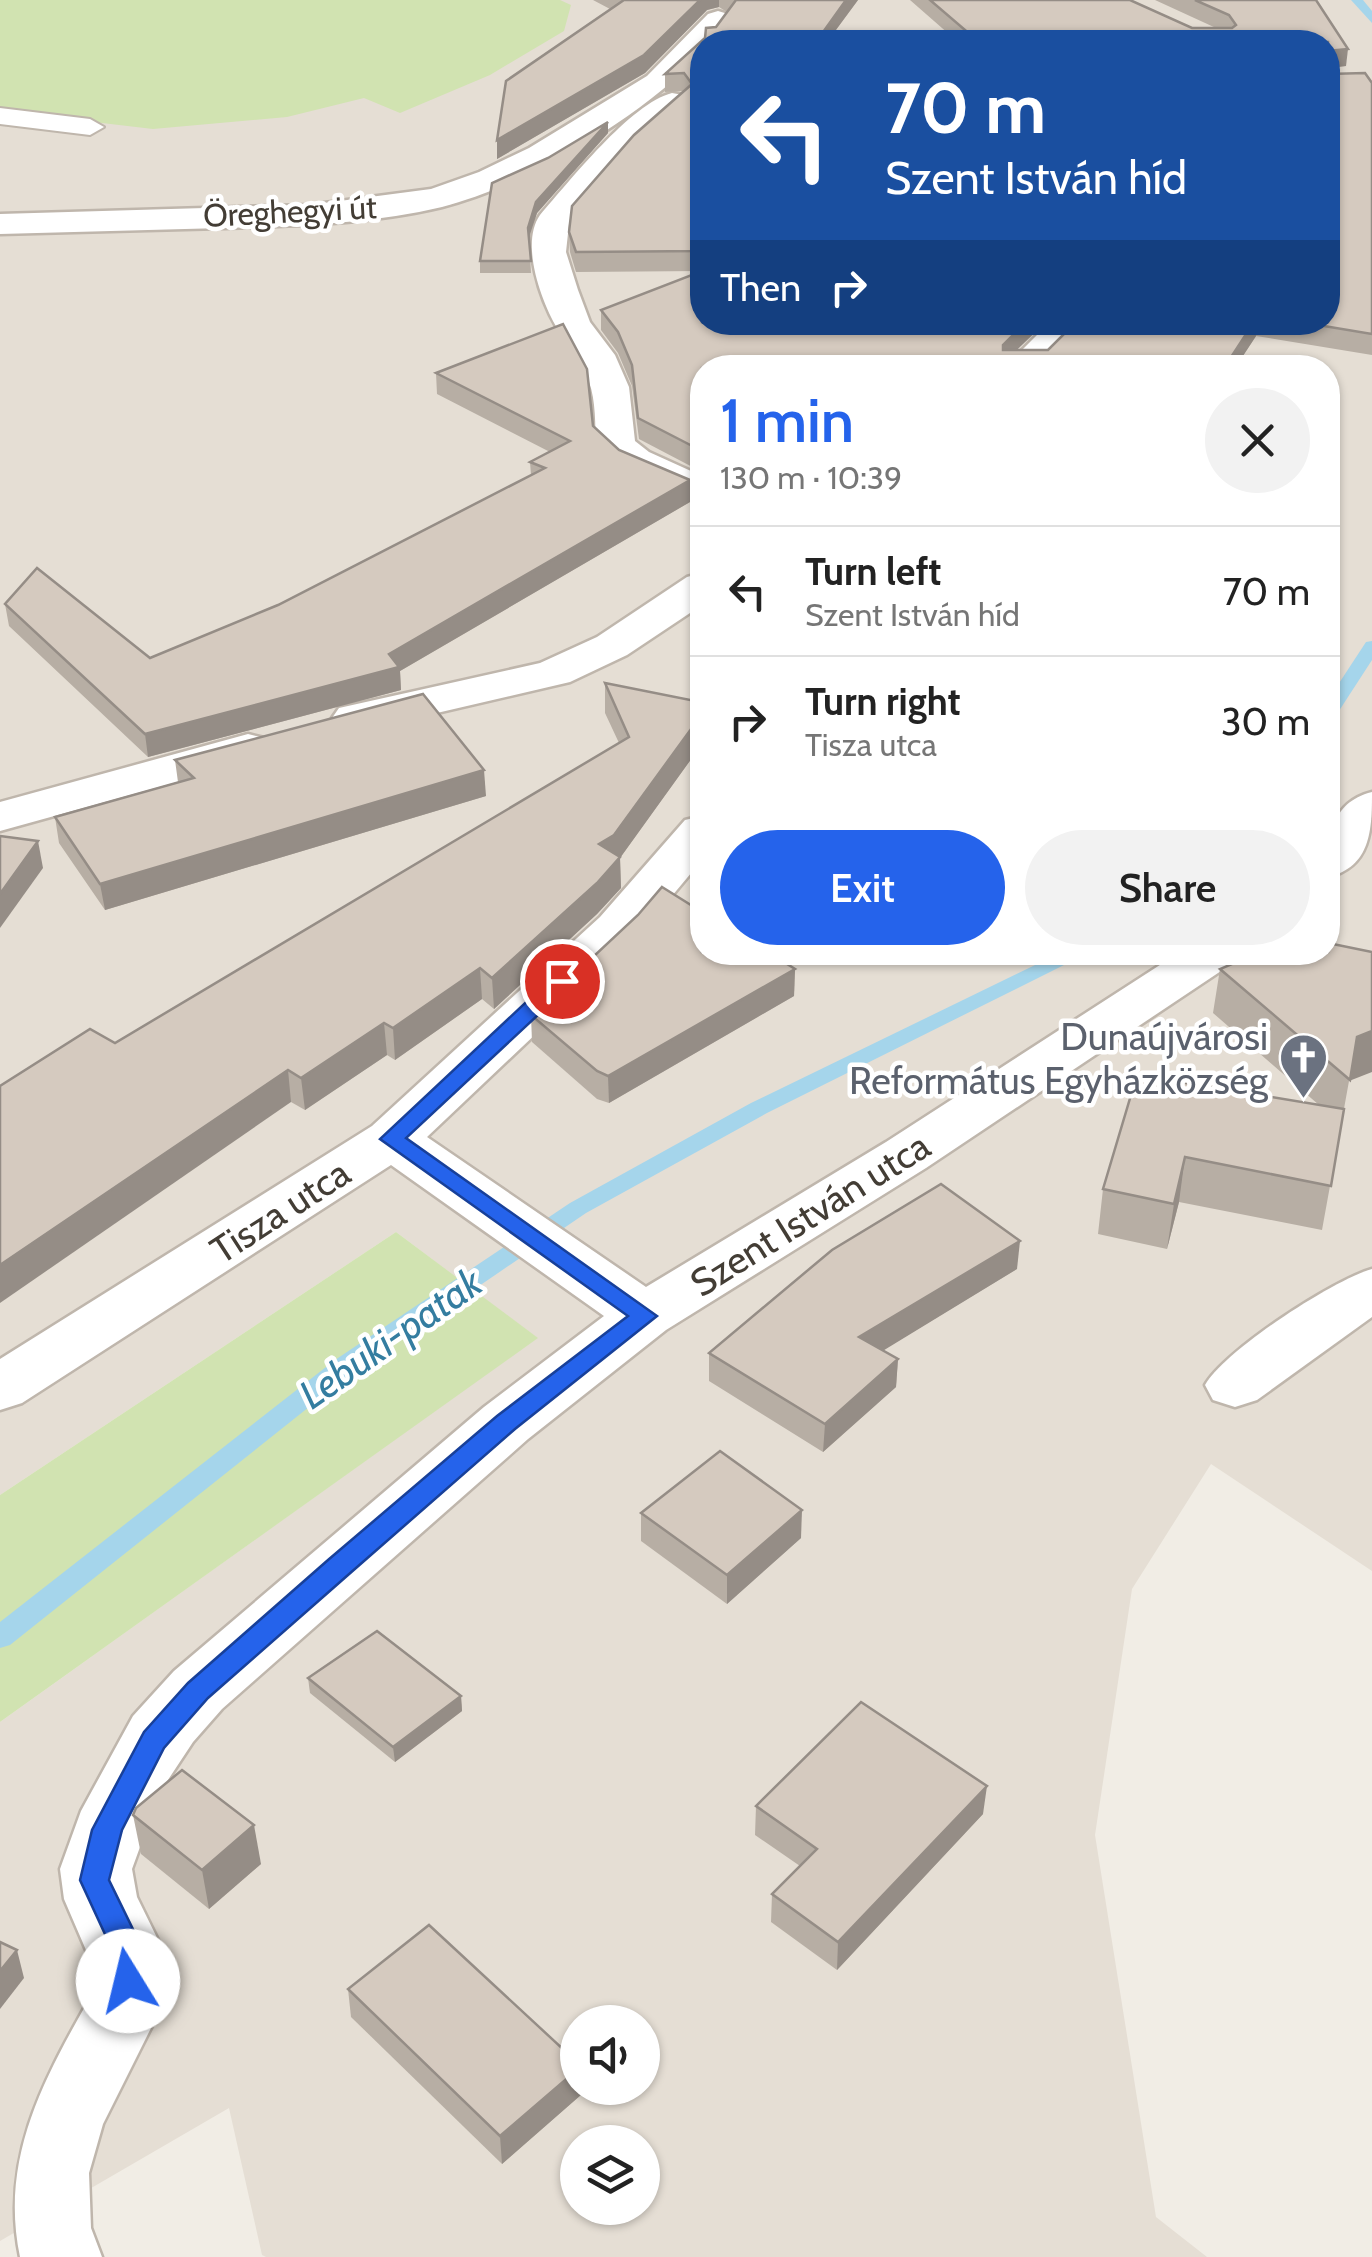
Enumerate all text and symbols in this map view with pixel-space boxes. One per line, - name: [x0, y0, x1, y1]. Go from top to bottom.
- text: 70 m: [885, 65, 1046, 151]
- icon: left: [720, 70, 850, 200]
- text: Szent István híd: [885, 151, 1187, 205]
- street label: Öreghegyi út: [202, 187, 378, 235]
- icon: right: [821, 260, 876, 315]
- text: Then: [720, 264, 801, 311]
- text: 1 min: [720, 384, 854, 457]
- button: close: [1205, 388, 1310, 493]
- text: 130 m · 10:39: [720, 458, 902, 497]
- text: Turn left: [805, 548, 941, 595]
- icon: left: [720, 564, 775, 619]
- text: 70 m: [1223, 568, 1310, 615]
- text: Szent István híd: [805, 595, 1020, 634]
- text: Turn right: [805, 678, 961, 725]
- icon: right: [720, 694, 775, 749]
- text: 30 m: [1221, 698, 1310, 745]
- text: Tisza utca: [805, 725, 937, 764]
- button: Exit: [720, 830, 1005, 945]
- button: Share: [1025, 830, 1310, 945]
- pin: [520, 939, 605, 1024]
- icon: arrive: [535, 954, 590, 1009]
- place label: Dunaújvárosi Református Egyházközség: [849, 1013, 1269, 1104]
- church icon: Dunaújvárosi Református Egyházközség: [1277, 1032, 1329, 1100]
- street label: Szent István utca: [682, 1122, 938, 1306]
- street label: Tisza utca: [202, 1149, 358, 1273]
- water label: Lebuki-patak: [289, 1256, 492, 1419]
- position arrow: [76, 1929, 180, 2033]
- map controls: [560, 2005, 660, 2225]
- button: sound: [560, 2005, 660, 2105]
- button: layers: [560, 2125, 660, 2225]

